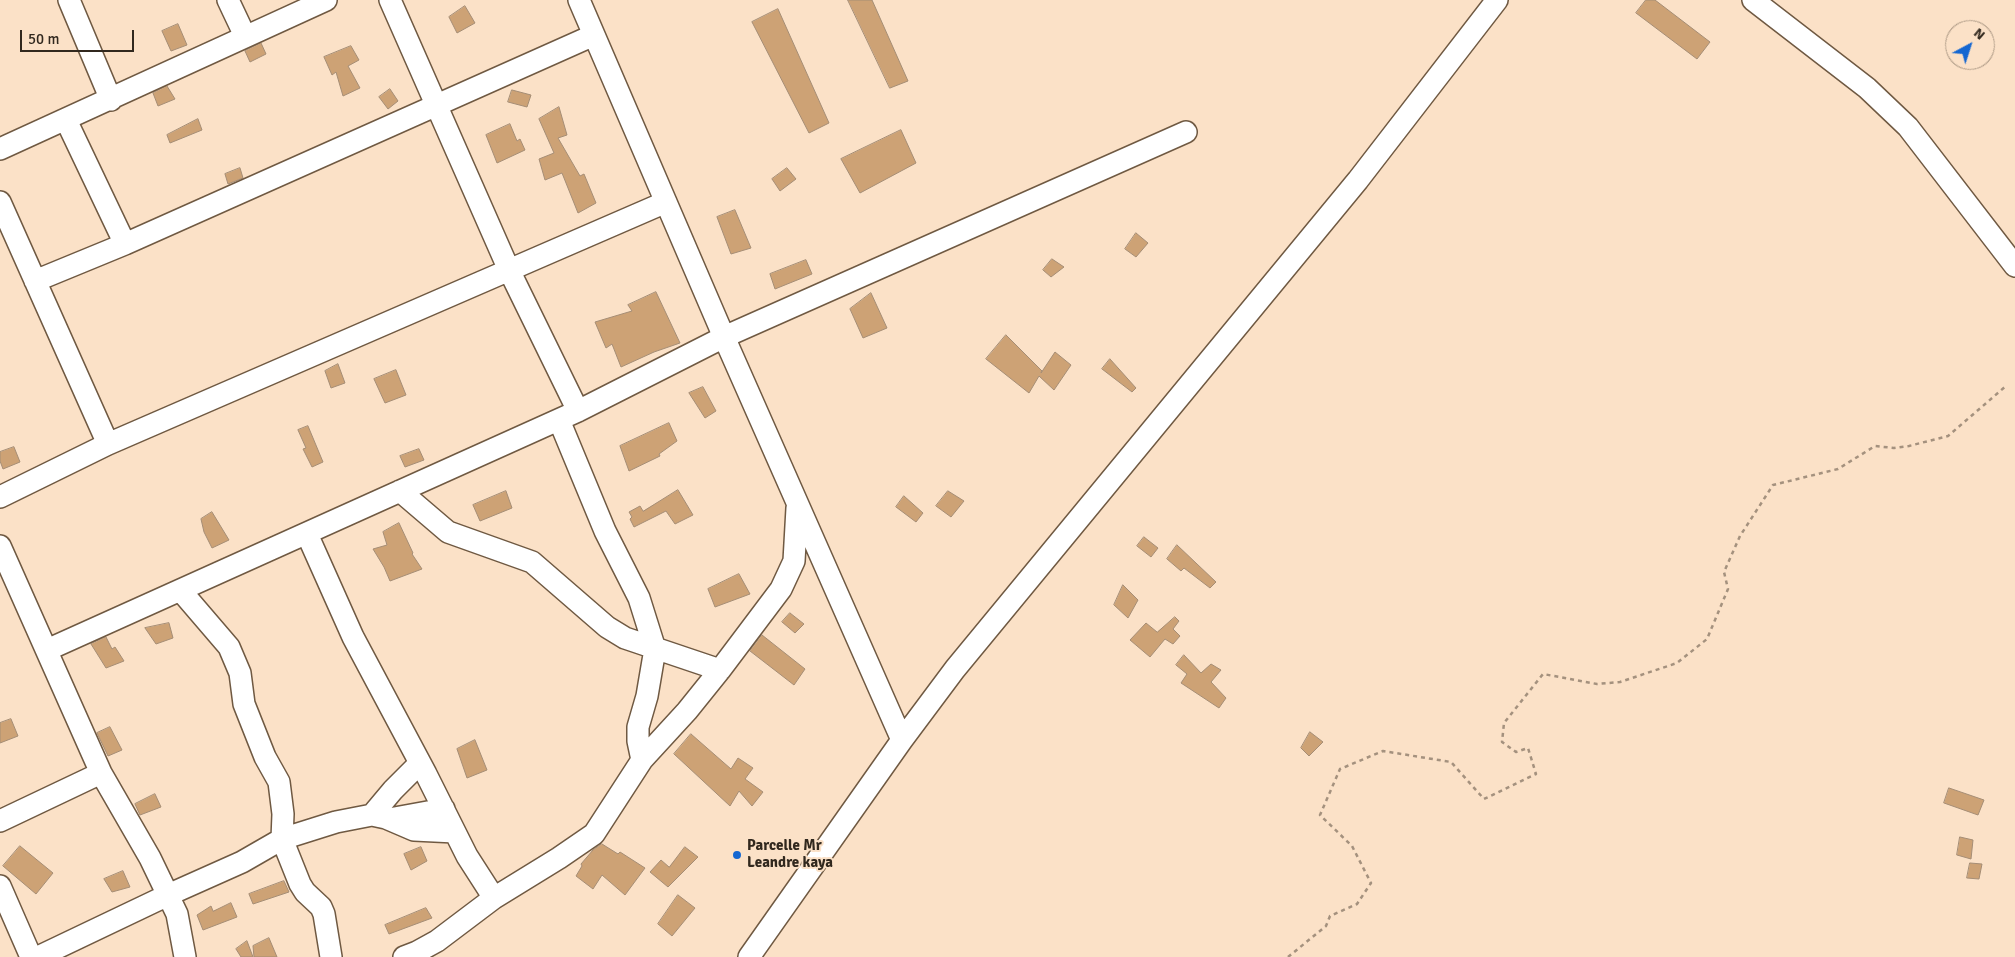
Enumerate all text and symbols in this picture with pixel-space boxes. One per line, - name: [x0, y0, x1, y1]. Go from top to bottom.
- scale bar: [22, 20, 136, 52]
- north arrow: [1945, 20, 1995, 70]
- text: N: [1970, 24, 1989, 44]
- text: 50 m: [28, 30, 59, 48]
- place label: Parcelle Mr Leandre kaya: [747, 837, 833, 872]
- marker: Parcelle Mr Leandre kaya: [731, 849, 743, 861]

